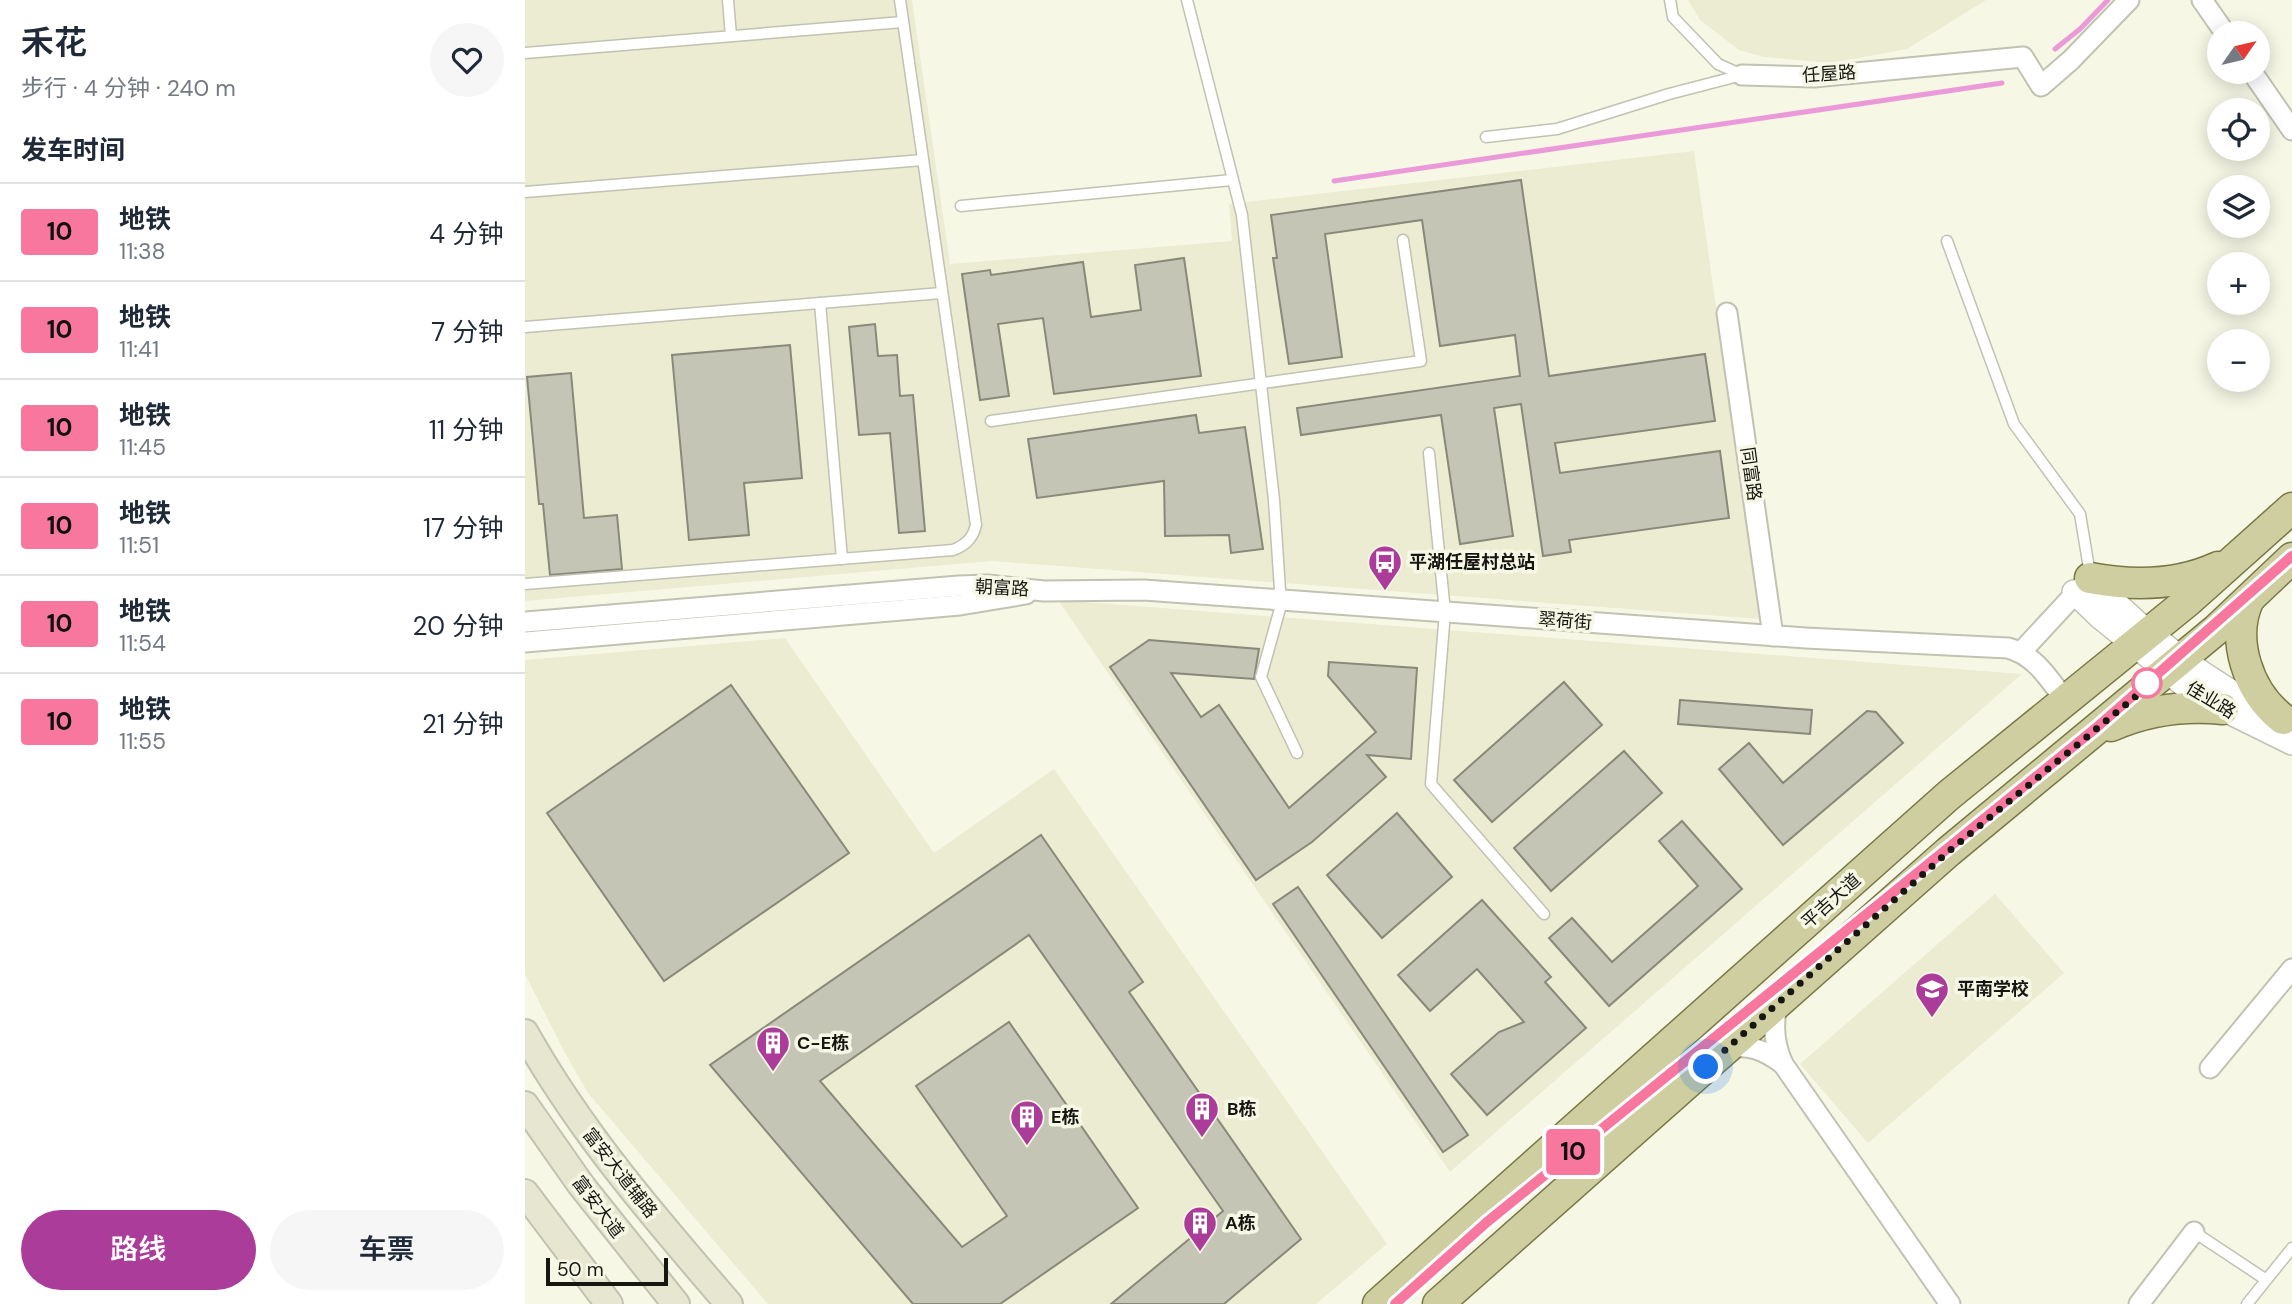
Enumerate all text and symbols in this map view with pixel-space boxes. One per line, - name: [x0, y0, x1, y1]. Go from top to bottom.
- text: 禾花: [21, 21, 87, 64]
- north arrow: [2207, 21, 2270, 84]
- map controls: [2207, 21, 2270, 392]
- button: heart: [430, 23, 504, 97]
- street label: 任屋路: [1801, 60, 1857, 88]
- text: 步行 · 4 分钟 · 240 m: [21, 73, 236, 103]
- button: locate: [2207, 98, 2270, 161]
- text: 发车时间: [21, 133, 125, 167]
- button: layers: [2207, 175, 2270, 238]
- text: 地铁: [119, 202, 171, 236]
- text: 10: [47, 216, 72, 247]
- text: 4 分钟: [429, 217, 504, 251]
- text: 11:38: [119, 236, 166, 266]
- button: +: [2207, 252, 2270, 315]
- text: 地铁: [119, 300, 171, 334]
- text: 10: [47, 314, 72, 345]
- text: 7 分钟: [431, 315, 504, 349]
- button: −: [2207, 329, 2270, 392]
- text: 11:41: [119, 334, 159, 364]
- text: 地铁: [119, 398, 171, 432]
- text: 10: [47, 412, 72, 443]
- text: 11 分钟: [429, 413, 504, 447]
- text: 11:45: [119, 432, 166, 462]
- street label: 同富路: [1735, 446, 1767, 502]
- text: 地铁: [119, 496, 171, 530]
- text: 10: [47, 510, 72, 541]
- text: 17 分钟: [423, 511, 504, 545]
- text: 11:51: [119, 530, 159, 560]
- bus stop icon: 平湖任屋村总站: [1366, 543, 1404, 592]
- place label: 平湖任屋村总站: [1409, 550, 1535, 574]
- street label: 朝富路: [974, 575, 1030, 601]
- text: 地铁: [119, 594, 171, 628]
- street label: 翠荷街: [1537, 607, 1593, 635]
- text: 10: [47, 608, 72, 639]
- text: 20 分钟: [413, 609, 504, 643]
- text: 11:54: [119, 628, 166, 658]
- unlabelled marker: [2132, 668, 2162, 698]
- street label: 佳业路: [2182, 676, 2240, 724]
- text: 地铁: [119, 692, 171, 726]
- text: 10: [47, 706, 72, 737]
- text: 21 分钟: [422, 707, 504, 741]
- text: 11:55: [119, 726, 166, 756]
- street label: 平吉大道: [1796, 868, 1866, 934]
- school or university icon: 平南学校: [1913, 970, 1951, 1019]
- place label: 平南学校: [1957, 977, 2029, 1001]
- building icon: C-E栋: [754, 1024, 792, 1073]
- place label: C-E栋: [797, 1031, 849, 1055]
- your location: [1688, 1049, 1723, 1084]
- building icon: B栋: [1183, 1090, 1221, 1139]
- place label: B栋: [1227, 1097, 1256, 1121]
- building icon: E栋: [1008, 1098, 1046, 1147]
- place label: E栋: [1051, 1105, 1080, 1129]
- street label: 富安大道辅路: [578, 1124, 662, 1222]
- line badge: 10: [1541, 1129, 1605, 1175]
- text: 10: [1560, 1136, 1586, 1167]
- street label: 富安大道: [568, 1172, 628, 1242]
- building icon: A栋: [1181, 1204, 1219, 1253]
- button: 路线: [21, 1210, 256, 1290]
- button: 车票: [270, 1210, 504, 1290]
- place label: A栋: [1225, 1211, 1256, 1235]
- scale bar: [546, 1255, 669, 1287]
- text: 50 m: [557, 1257, 604, 1282]

